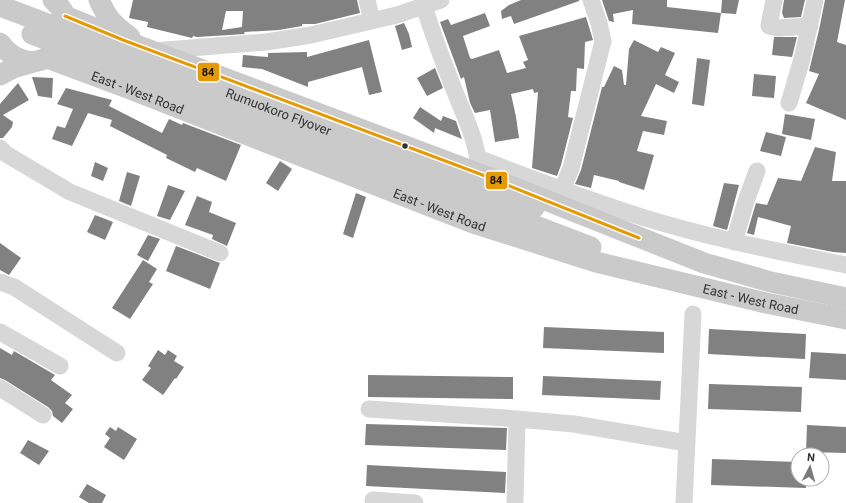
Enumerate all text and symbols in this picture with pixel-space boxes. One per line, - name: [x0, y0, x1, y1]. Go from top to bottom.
- line badge: 84: [197, 62, 220, 82]
- text: 84: [202, 66, 215, 79]
- street label: East - West Road: [89, 68, 186, 117]
- street label: Rumuokoro Flyover: [224, 85, 334, 139]
- unlabelled marker: [400, 141, 410, 151]
- line badge: 84: [485, 171, 508, 190]
- text: 84: [490, 174, 503, 187]
- street label: East - West Road: [391, 186, 488, 235]
- street label: East - West Road: [701, 281, 800, 317]
- north arrow: [790, 447, 830, 487]
- text: N: [806, 451, 816, 464]

